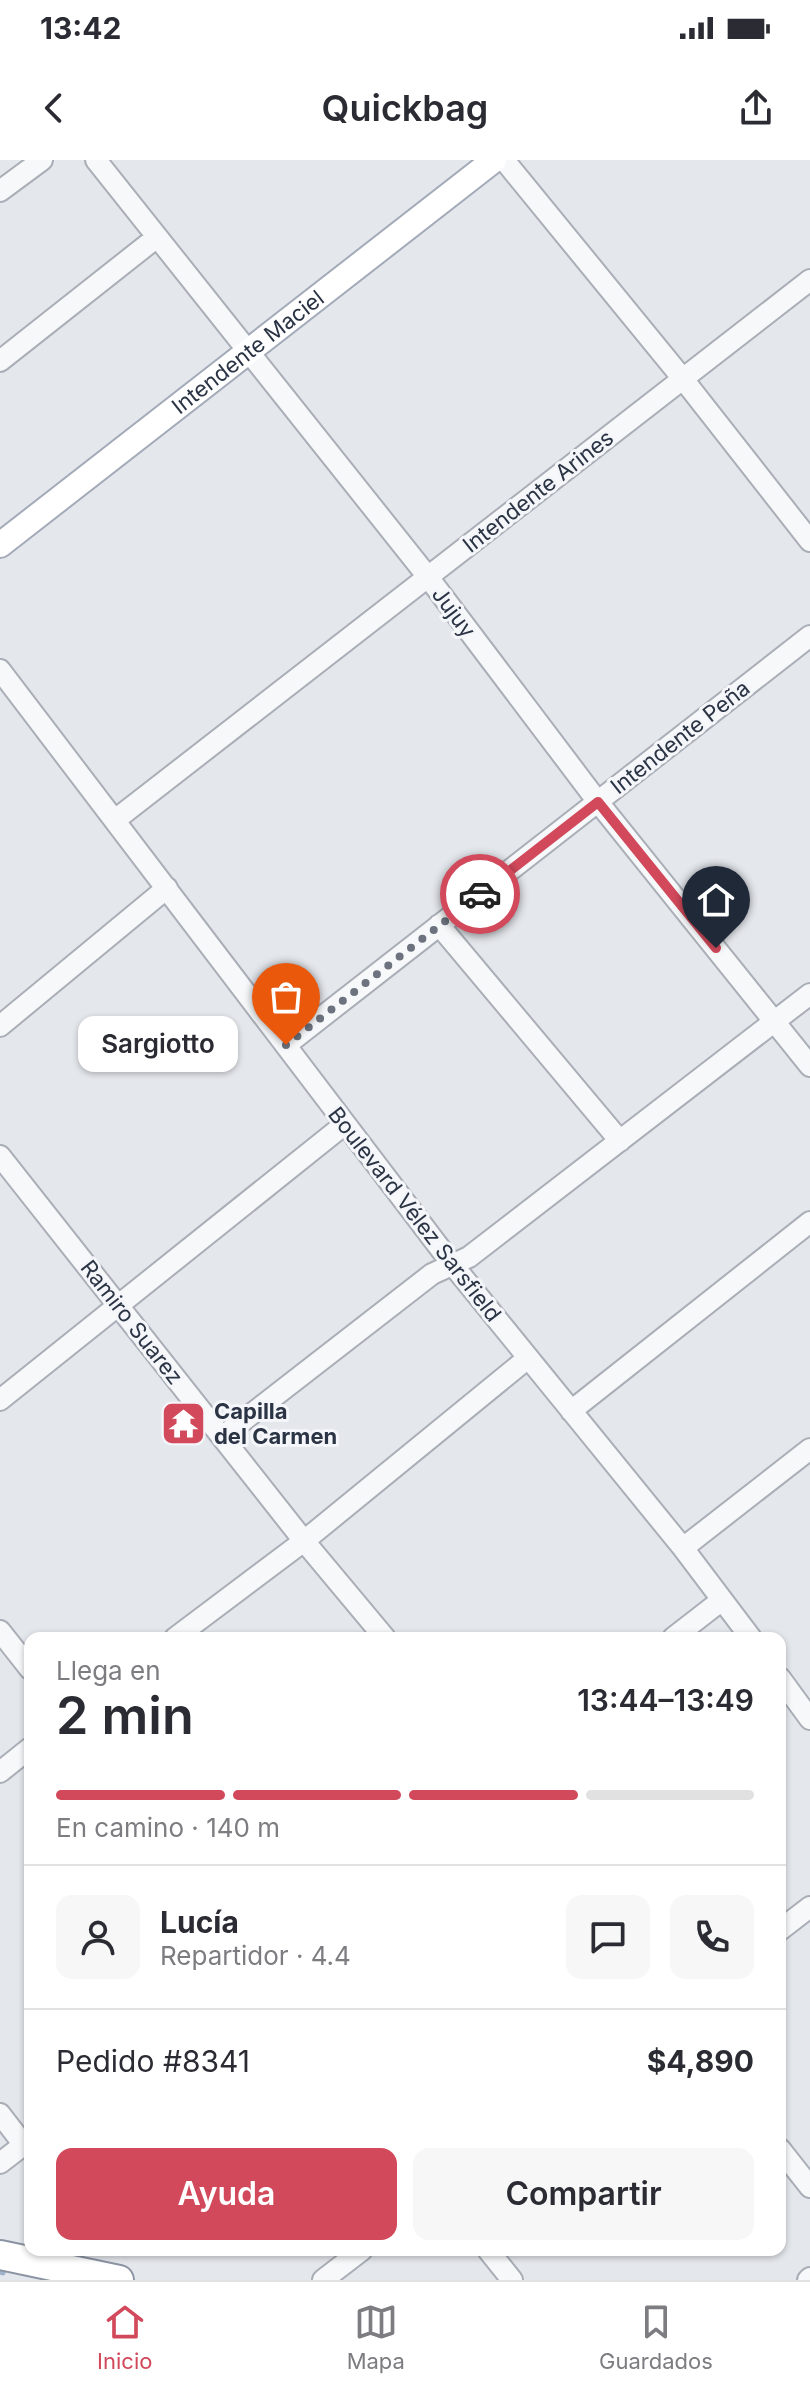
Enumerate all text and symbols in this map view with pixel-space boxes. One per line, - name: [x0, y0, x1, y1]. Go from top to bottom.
- text: 13:42: [40, 10, 122, 46]
- icon: back: [32, 86, 76, 130]
- text: Quickbag: [322, 86, 488, 130]
- icon: share: [734, 86, 778, 130]
- street label: Intendente Maciel: [167, 285, 329, 419]
- street label: Intendente Arines: [458, 424, 618, 558]
- street label: Jujuy: [427, 582, 481, 642]
- street label: Intendente Peña: [605, 675, 755, 799]
- courier: [440, 854, 520, 934]
- pin: [682, 866, 750, 948]
- icon: car: [458, 872, 502, 916]
- icon: home: [694, 878, 738, 922]
- pin: [252, 963, 320, 1045]
- icon: bag: [264, 975, 308, 1019]
- callout: Sargiotto: [78, 1017, 238, 1073]
- text: Sargiotto: [101, 1028, 215, 1059]
- street label: Boulevard Vélez Sarsfield: [323, 1102, 507, 1326]
- street label: Ramiro Suarez: [75, 1255, 189, 1389]
- place label: Capilla del Carmen: [214, 1398, 337, 1449]
- temple icon: Capilla del Carmen: [159, 1400, 207, 1448]
- text: Llega en: [56, 1655, 161, 1686]
- text: 13:44–13:49: [577, 1682, 754, 1718]
- text: 2 min: [56, 1684, 194, 1747]
- text: En camino · 140 m: [56, 1812, 280, 1843]
- button: person: [56, 1895, 140, 1979]
- button: chat: [566, 1895, 650, 1979]
- button: phone: [670, 1895, 754, 1979]
- text: Lucía: [160, 1904, 239, 1940]
- text: Repartidor · 4.4: [160, 1940, 351, 1971]
- text: Pedido #8341: [56, 2043, 250, 2079]
- text: $4,890: [647, 2043, 754, 2079]
- button: Ayuda: [56, 2148, 397, 2240]
- button: Compartir: [413, 2148, 754, 2240]
- tab: Inicio: [97, 2300, 152, 2374]
- tab: Mapa: [347, 2300, 405, 2374]
- tab: Guardados: [599, 2300, 713, 2374]

